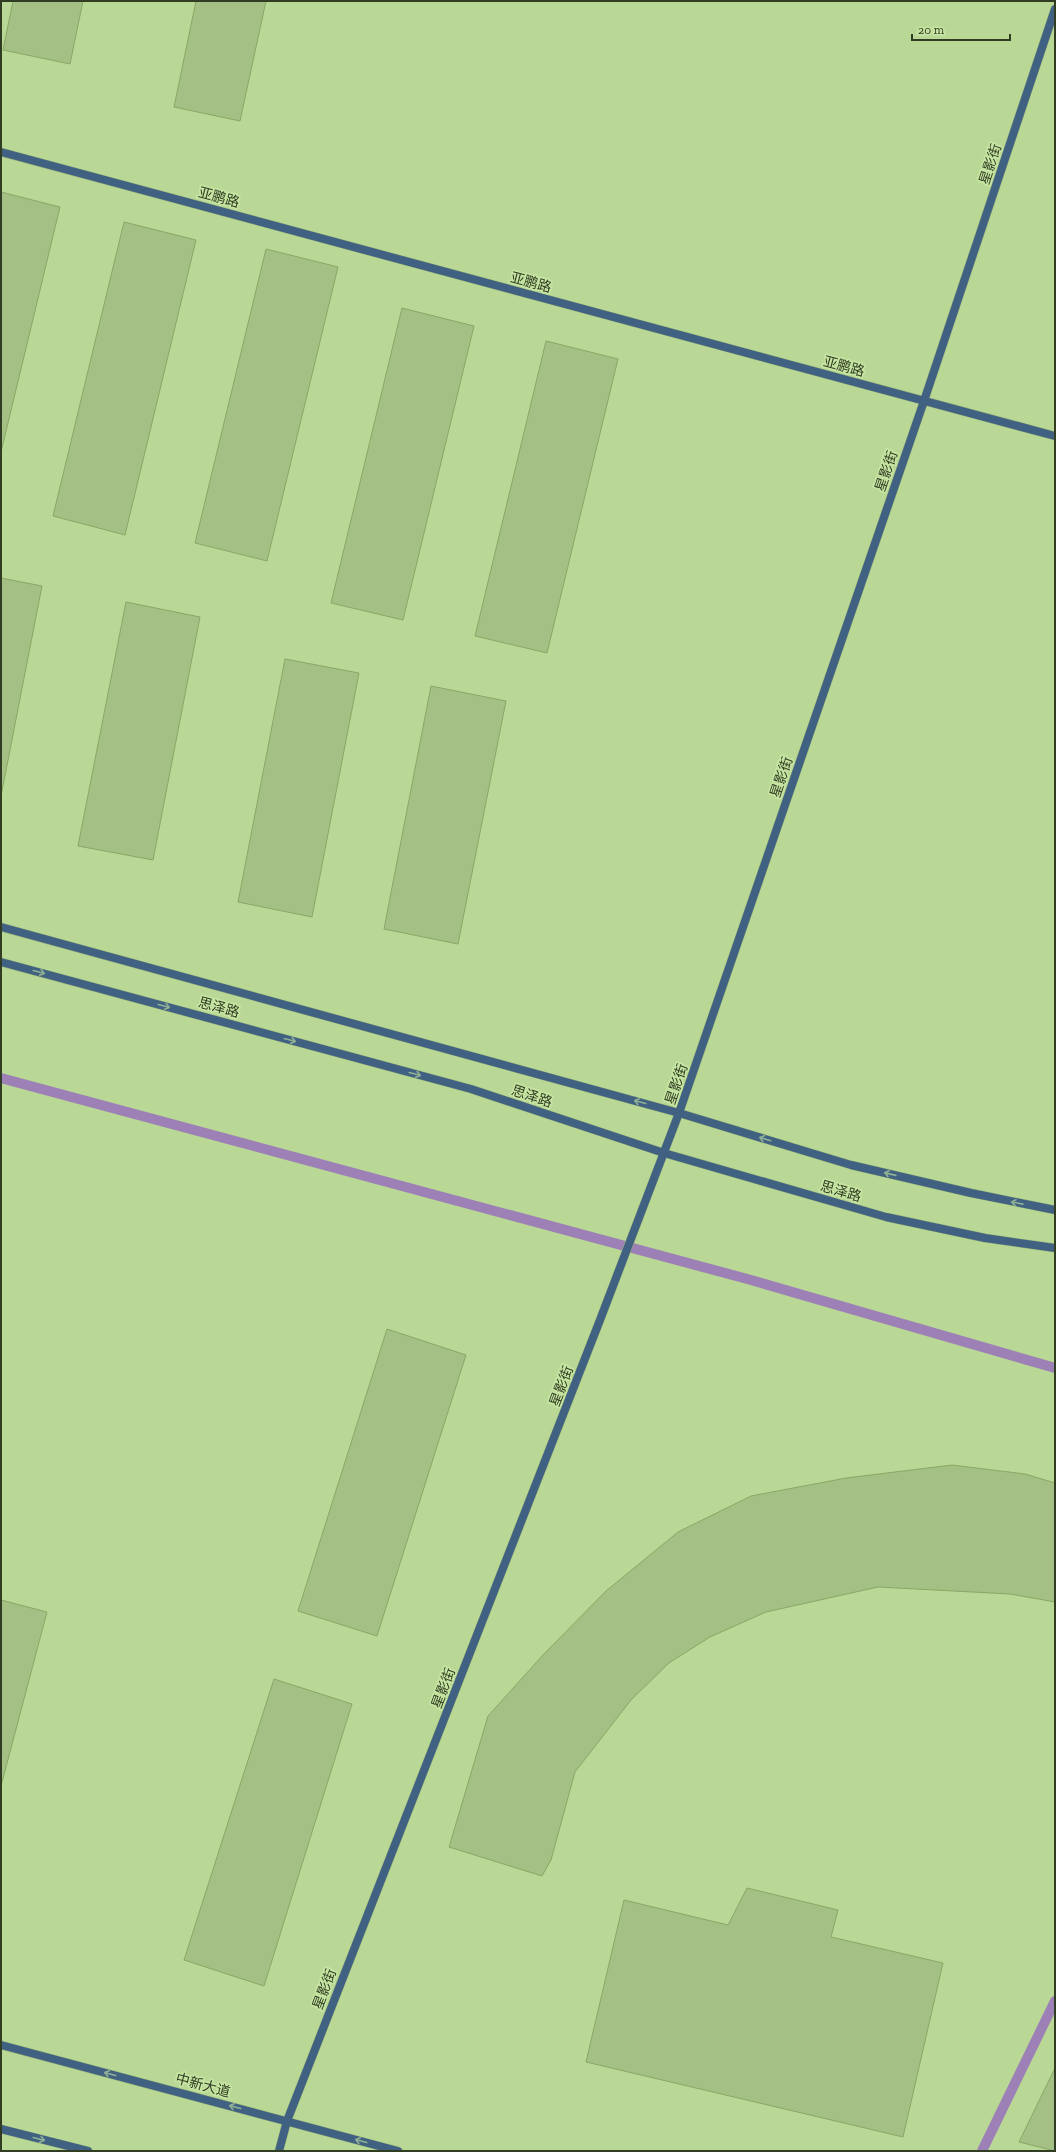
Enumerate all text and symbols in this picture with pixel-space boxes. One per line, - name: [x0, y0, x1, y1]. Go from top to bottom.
- scale bar: [912, 16, 1010, 42]
- text: 20 m: [918, 23, 945, 37]
- street label: 星影街: [976, 142, 1005, 187]
- street label: 亚鹏路: [196, 184, 241, 211]
- street label: 亚鹏路: [508, 269, 553, 296]
- street label: 亚鹏路: [821, 353, 866, 380]
- street label: 星影街: [872, 449, 901, 494]
- street label: 星影街: [767, 755, 796, 800]
- one-way arrow: [32, 968, 45, 976]
- street label: 思泽路: [196, 994, 241, 1021]
- one-way arrow: [157, 1003, 170, 1010]
- one-way arrow: [283, 1037, 296, 1044]
- street label: 星影街: [662, 1062, 691, 1107]
- one-way arrow: [408, 1071, 421, 1078]
- street label: 思泽路: [509, 1082, 554, 1111]
- one-way arrow: [634, 1098, 647, 1105]
- one-way arrow: [758, 1135, 771, 1142]
- one-way arrow: [884, 1170, 897, 1178]
- street label: 思泽路: [818, 1178, 863, 1205]
- one-way arrow: [1011, 1198, 1024, 1206]
- street label: 星影街: [546, 1364, 577, 1409]
- street label: 星影街: [428, 1666, 459, 1711]
- street label: 星影街: [309, 1967, 340, 2012]
- one-way arrow: [103, 2069, 116, 2077]
- street label: 中新大道: [174, 2070, 232, 2101]
- one-way arrow: [229, 2103, 242, 2110]
- one-way arrow: [32, 2135, 45, 2143]
- one-way arrow: [355, 2137, 368, 2144]

